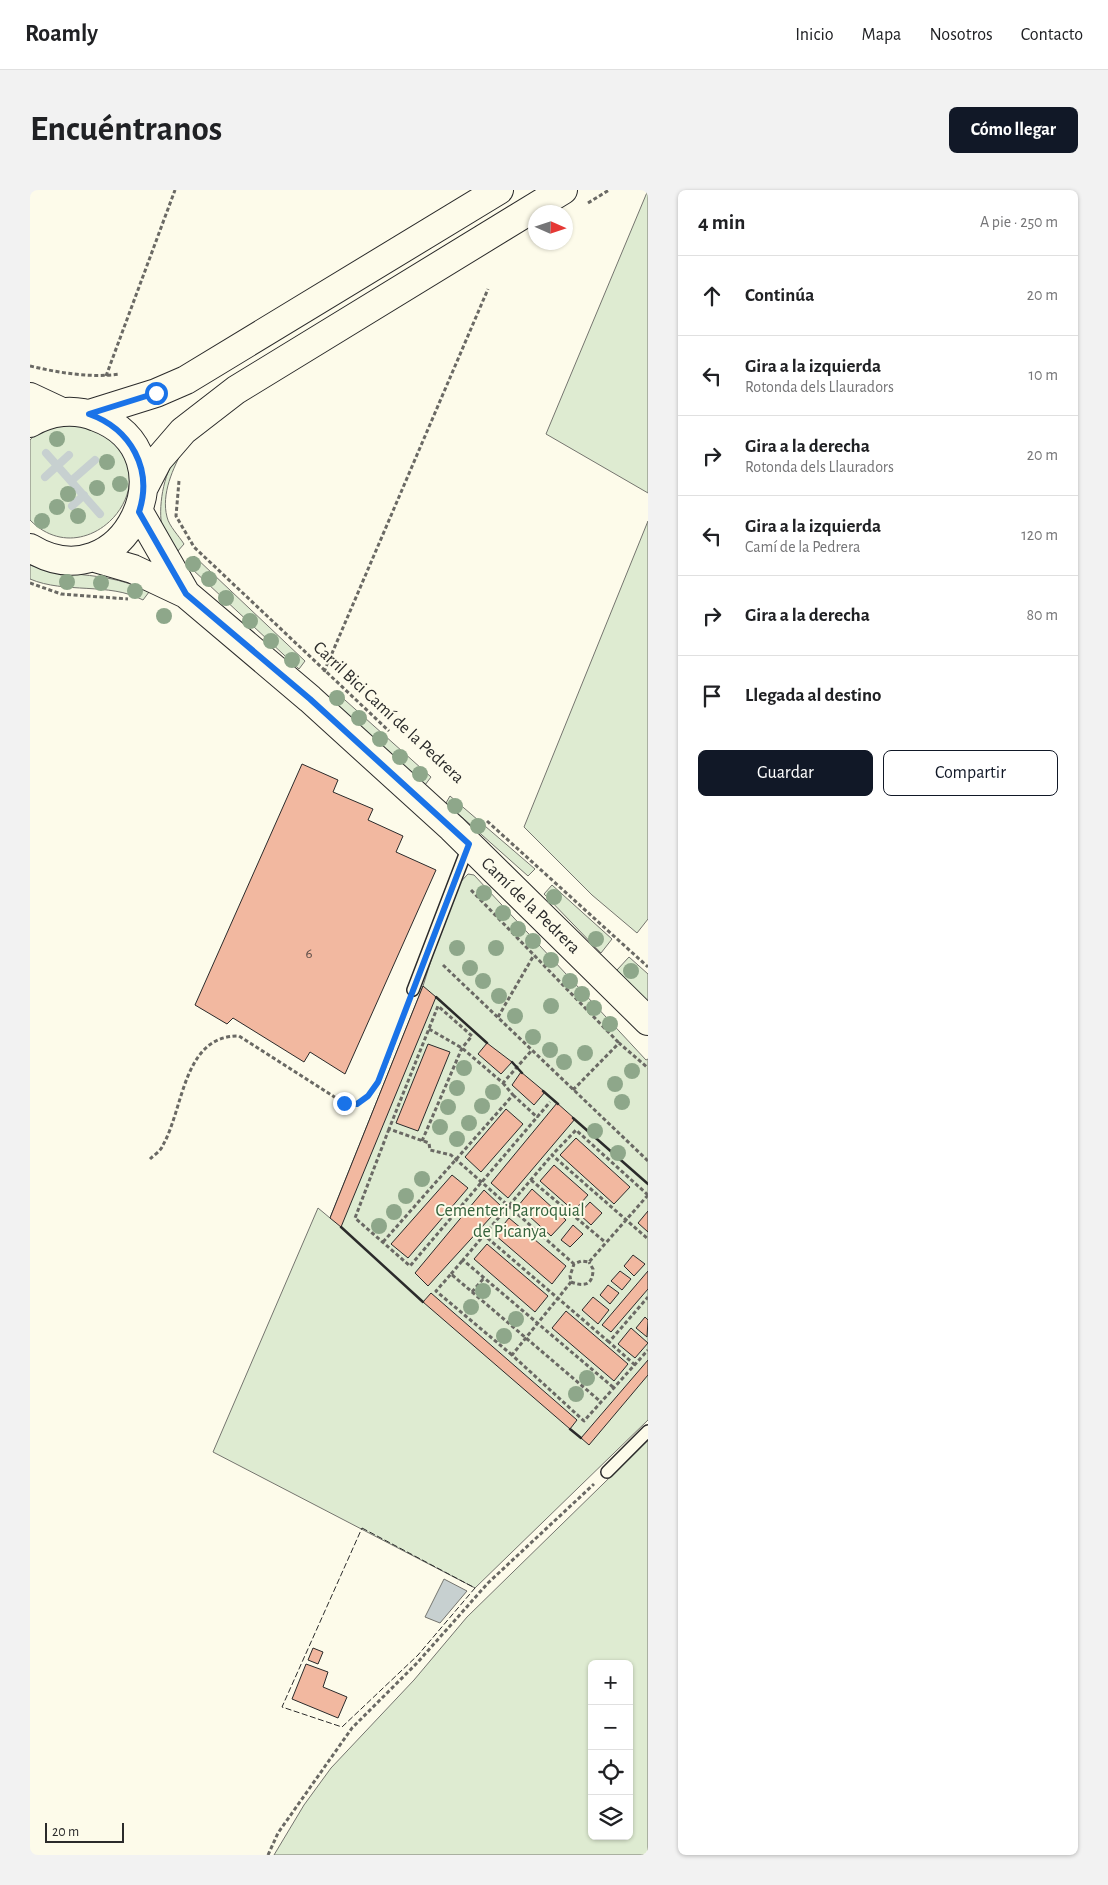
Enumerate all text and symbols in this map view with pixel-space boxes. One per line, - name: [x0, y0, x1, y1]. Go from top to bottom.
- text: Roamly: [25, 22, 98, 46]
- text: Inicio: [795, 26, 834, 44]
- text: Mapa: [862, 26, 901, 44]
- text: Nosotros: [929, 26, 993, 44]
- text: Contacto: [1021, 26, 1083, 44]
- button: Cómo llegar: [949, 107, 1078, 153]
- text: Encuéntranos: [30, 112, 222, 147]
- north arrow: [528, 205, 573, 250]
- text: 4 min: [698, 212, 745, 233]
- text: A pie · 250 m: [980, 214, 1058, 230]
- icon: ahead: [698, 282, 726, 310]
- text: Continúa: [745, 286, 814, 305]
- text: 20 m: [1027, 287, 1058, 303]
- text: Gira a la izquierda: [745, 357, 881, 376]
- icon: left: [698, 362, 726, 390]
- text: 10 m: [1029, 367, 1058, 383]
- text: Rotonda dels Llauradors: [745, 379, 894, 395]
- route start: [145, 382, 168, 405]
- text: Gira a la derecha: [745, 437, 870, 456]
- icon: right: [698, 442, 726, 470]
- text: 20 m: [1027, 447, 1058, 463]
- text: Rotonda dels Llauradors: [745, 459, 894, 475]
- text: Gira a la izquierda: [745, 517, 881, 536]
- icon: left: [698, 522, 726, 550]
- text: 120 m: [1021, 527, 1058, 543]
- text: Camí de la Pedrera: [745, 539, 860, 555]
- icon: right: [698, 602, 726, 630]
- text: Gira a la derecha: [745, 606, 870, 625]
- text: 80 m: [1027, 607, 1058, 623]
- street label: Carril Bici Camí de la Pedrera: [309, 638, 467, 787]
- icon: arrive: [698, 682, 726, 710]
- text: Llegada al destino: [745, 686, 882, 705]
- button: Guardar: [698, 750, 873, 796]
- button: Compartir: [883, 750, 1058, 796]
- street label: Camí de la Pedrera: [477, 854, 583, 957]
- house number: 6: [305, 946, 313, 961]
- route end: [333, 1092, 356, 1115]
- park label: Cementeri Parroquial de Picanya: [435, 1202, 585, 1241]
- map controls: [588, 1660, 633, 1840]
- button: +: [588, 1660, 633, 1705]
- button: −: [588, 1705, 633, 1750]
- button: locate: [588, 1750, 633, 1795]
- button: layers: [588, 1795, 633, 1840]
- scale bar: [45, 1820, 124, 1843]
- text: 20 m: [52, 1825, 79, 1839]

